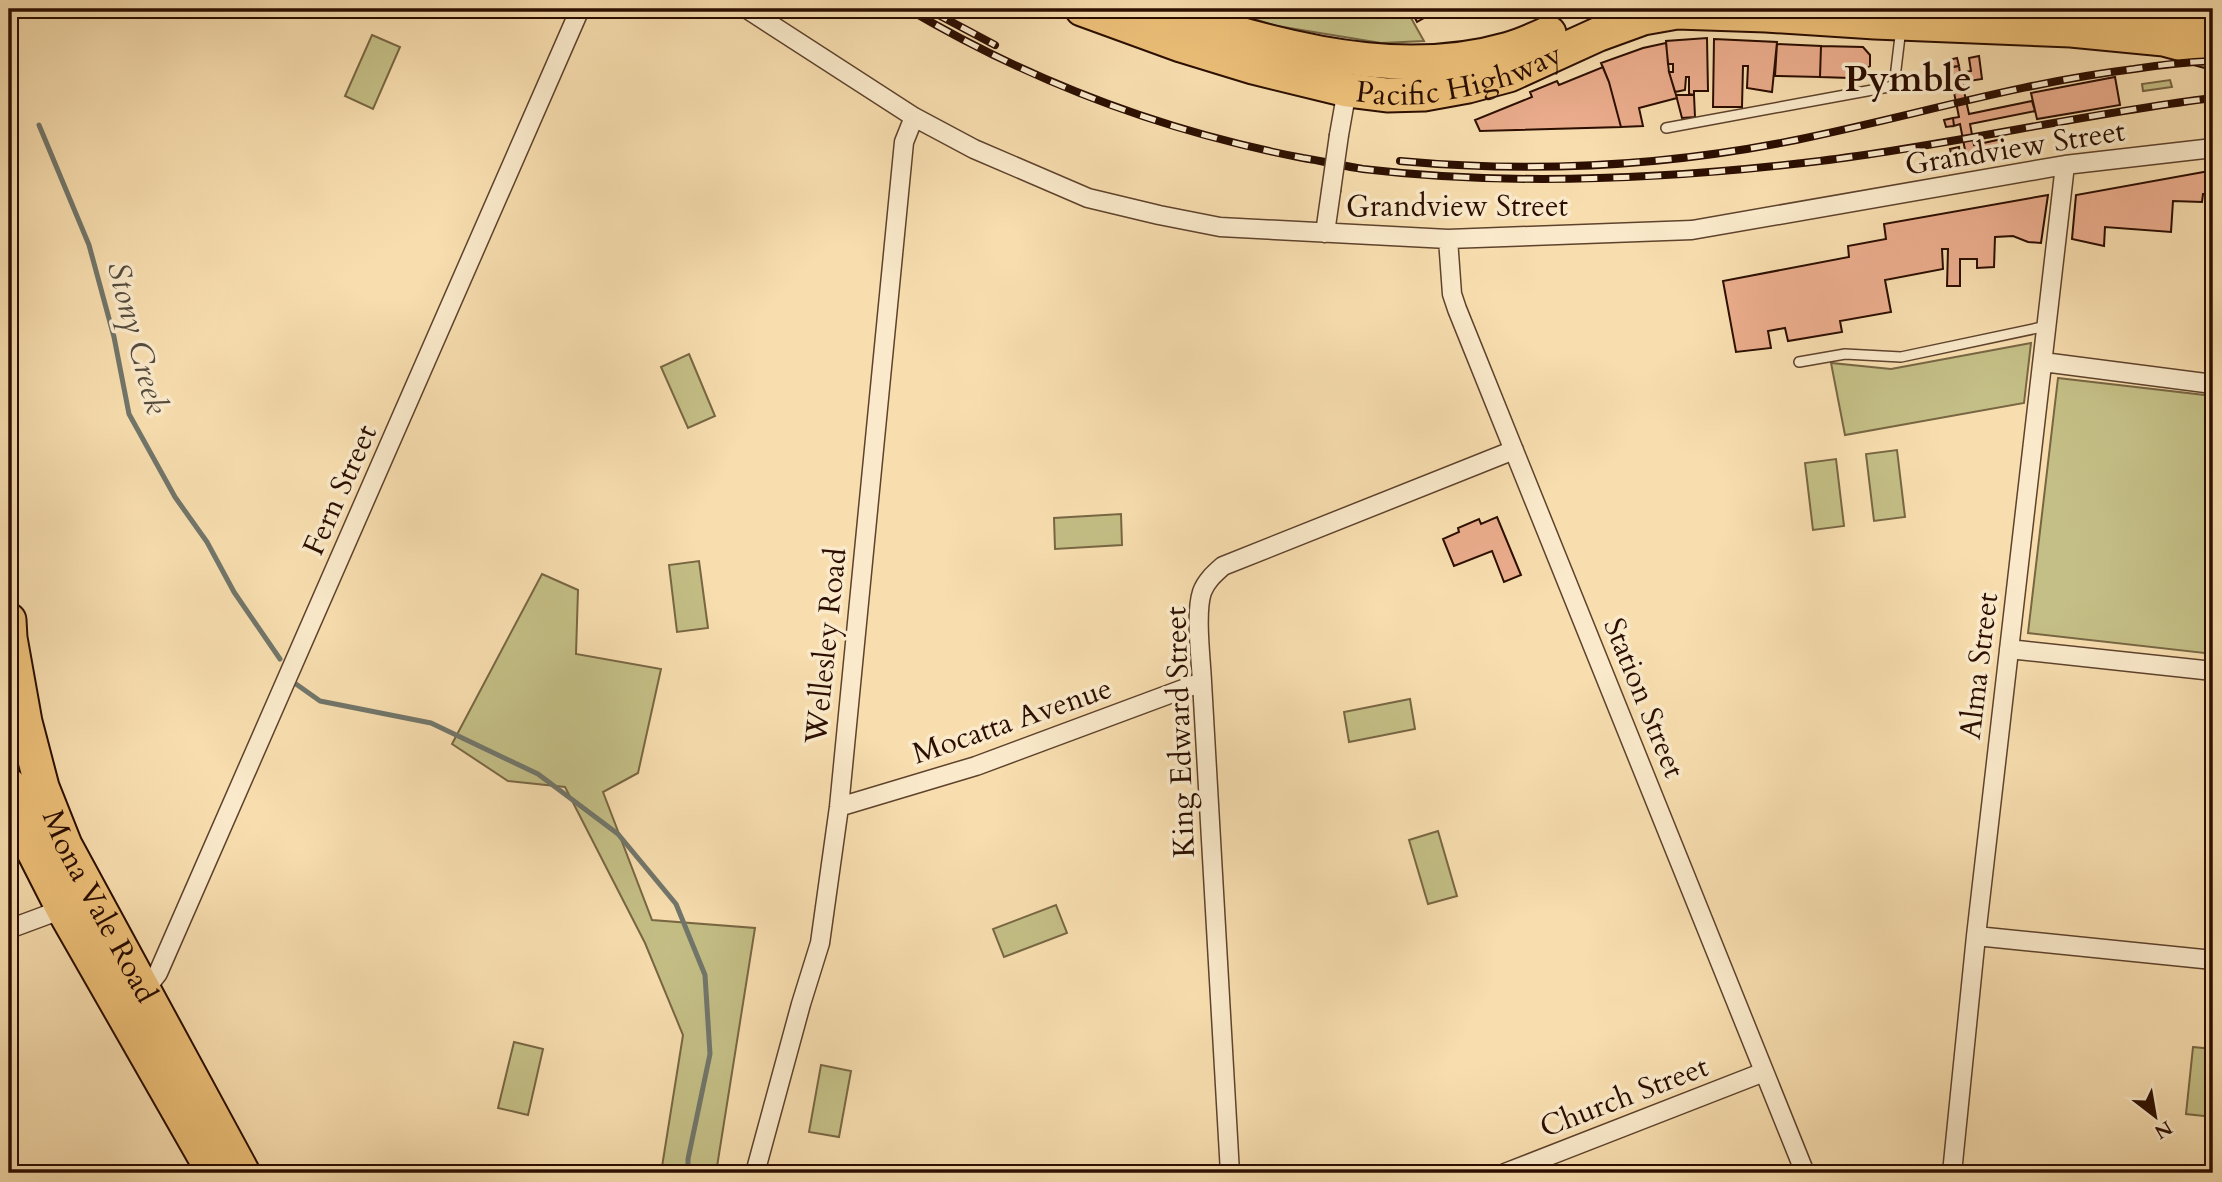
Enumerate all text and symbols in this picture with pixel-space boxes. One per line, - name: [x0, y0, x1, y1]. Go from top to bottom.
- street label: Pacific Highway: [1353, 33, 1568, 116]
- district label: Pymble: [1844, 54, 1972, 104]
- street label: Grandview Street: [1902, 110, 2128, 186]
- street label: Grandview Street: [1346, 186, 1569, 227]
- water label: Stony Creek: [96, 257, 178, 419]
- street label: Fern Street: [293, 418, 387, 562]
- street label: Wellesley Road: [795, 546, 857, 747]
- street label: Alma Street: [1950, 590, 2008, 742]
- street label: King Edward Street: [1155, 605, 1205, 858]
- street label: Station Street: [1593, 612, 1695, 784]
- street label: Mocatta Avenue: [907, 668, 1117, 774]
- street label: Mona Vale Road: [33, 804, 167, 1010]
- street label: Church Street: [1534, 1046, 1715, 1148]
- north arrow: [2120, 1080, 2190, 1150]
- text: N: [2149, 1114, 2177, 1145]

